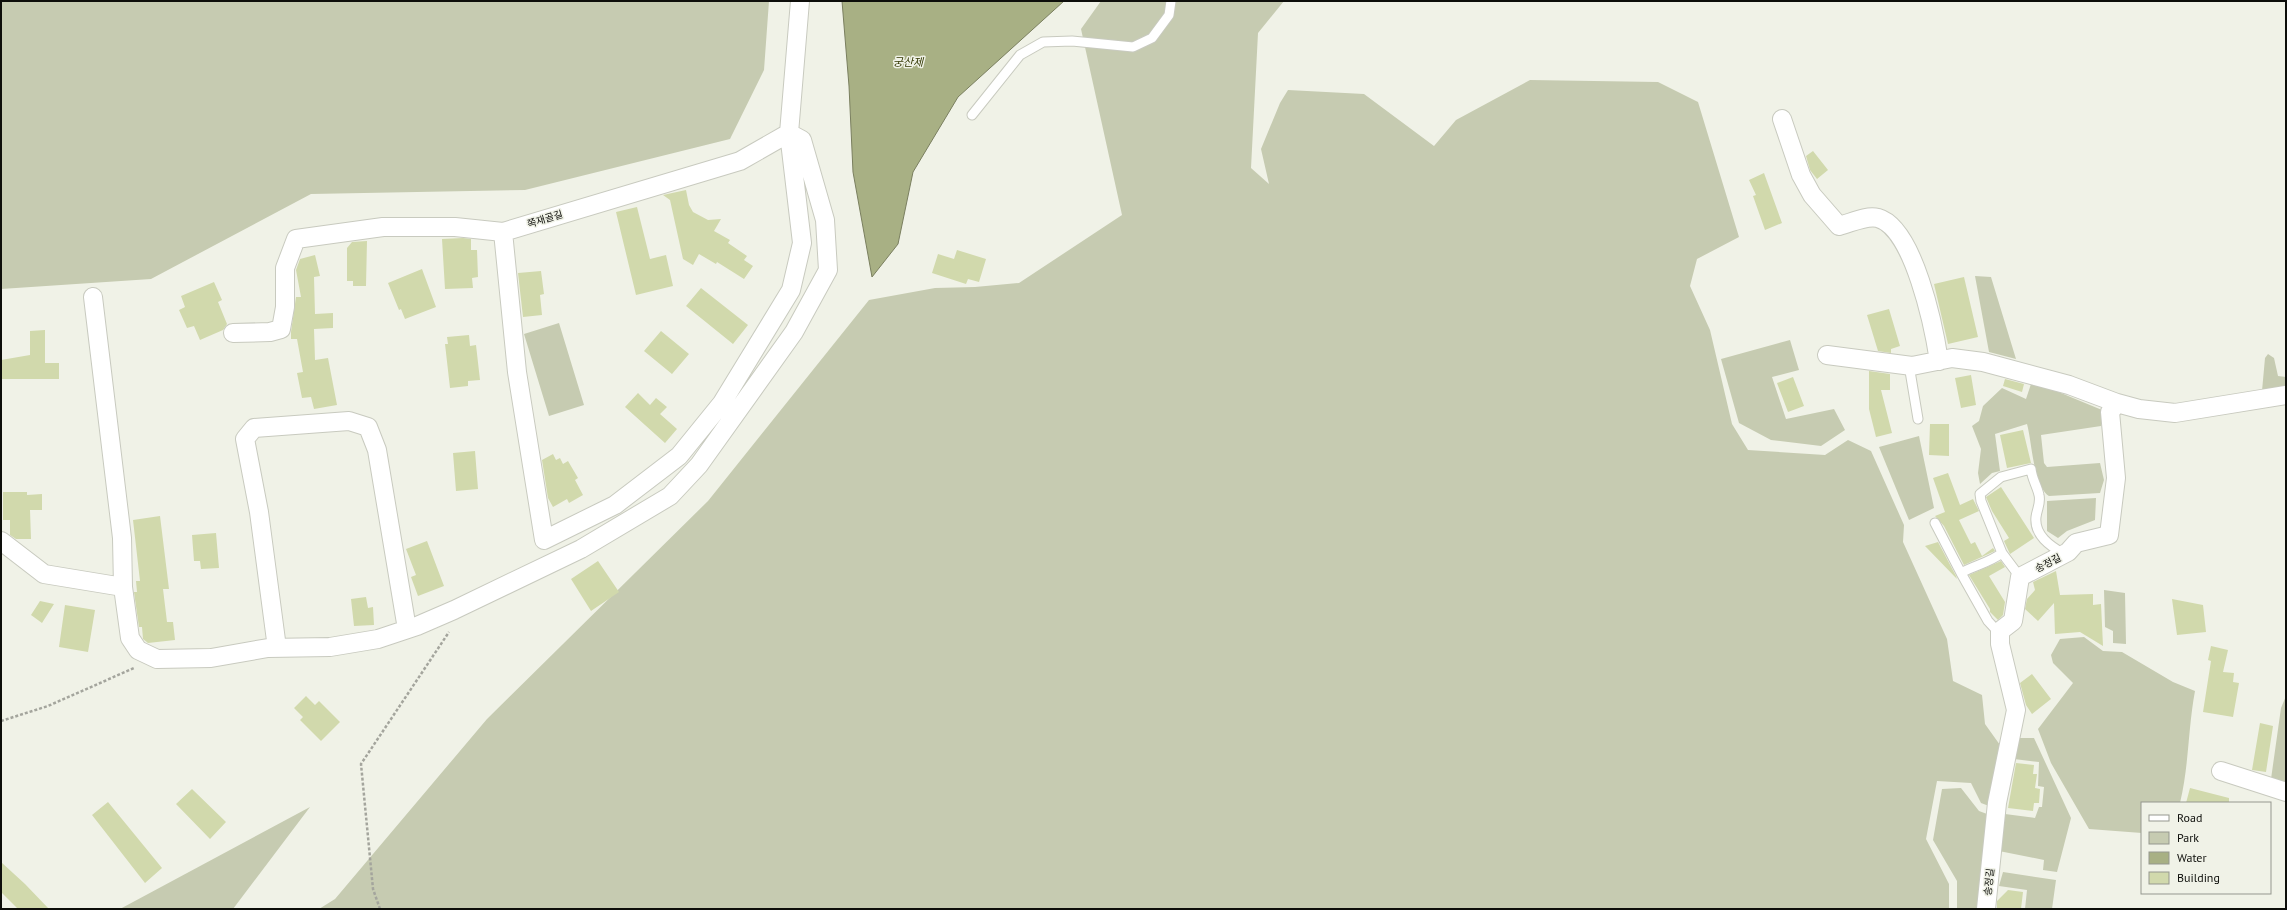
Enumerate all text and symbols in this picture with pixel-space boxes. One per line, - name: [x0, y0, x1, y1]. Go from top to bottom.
- water label: 궁산제: [893, 55, 925, 69]
- street label: 쪽재골길: [525, 207, 565, 231]
- street label: 송정길: [2033, 551, 2063, 575]
- legend: [2141, 802, 2271, 894]
- text: Road: [2177, 810, 2202, 825]
- text: Park: [2177, 830, 2199, 845]
- text: Water: [2177, 850, 2207, 865]
- street label: 송정길: [1981, 868, 1997, 896]
- text: Building: [2177, 870, 2220, 885]

